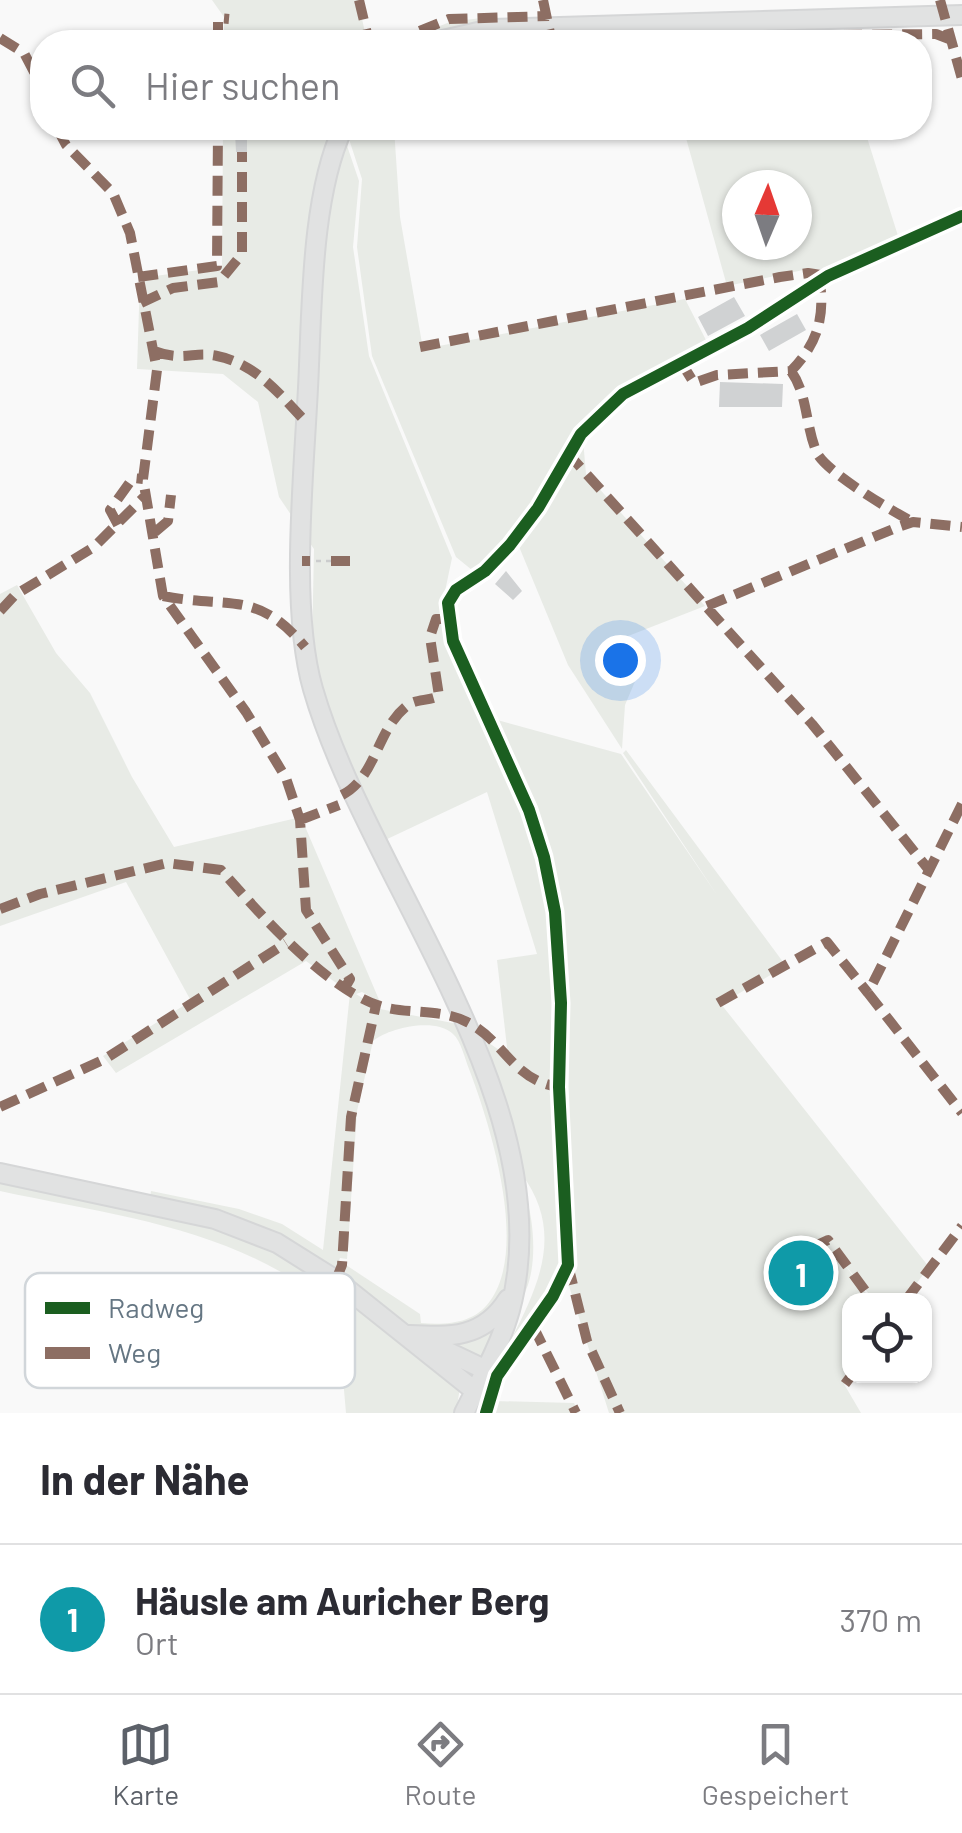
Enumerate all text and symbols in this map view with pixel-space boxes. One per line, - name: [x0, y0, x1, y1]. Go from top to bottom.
- search box: [30, 30, 932, 140]
- icon: search: [65, 58, 120, 113]
- text: Hier suchen: [145, 62, 341, 108]
- north arrow: [722, 170, 812, 260]
- your location: [595, 635, 646, 686]
- pin: 1: [768, 1236, 834, 1310]
- legend: [25, 1273, 355, 1388]
- text: Radweg: [108, 1290, 204, 1324]
- map controls: [842, 1293, 932, 1383]
- button: locate: [842, 1293, 932, 1383]
- text: Weg: [108, 1335, 161, 1369]
- text: In der Nähe: [40, 1453, 249, 1503]
- text: Häusle am Auricher Berg: [135, 1577, 549, 1623]
- text: 1: [67, 1600, 78, 1638]
- text: 370 m: [839, 1600, 922, 1638]
- text: Ort: [135, 1623, 179, 1661]
- tab: Karte: [113, 1717, 179, 1811]
- tab: Route: [404, 1717, 476, 1811]
- tab: Gespeichert: [702, 1717, 849, 1811]

